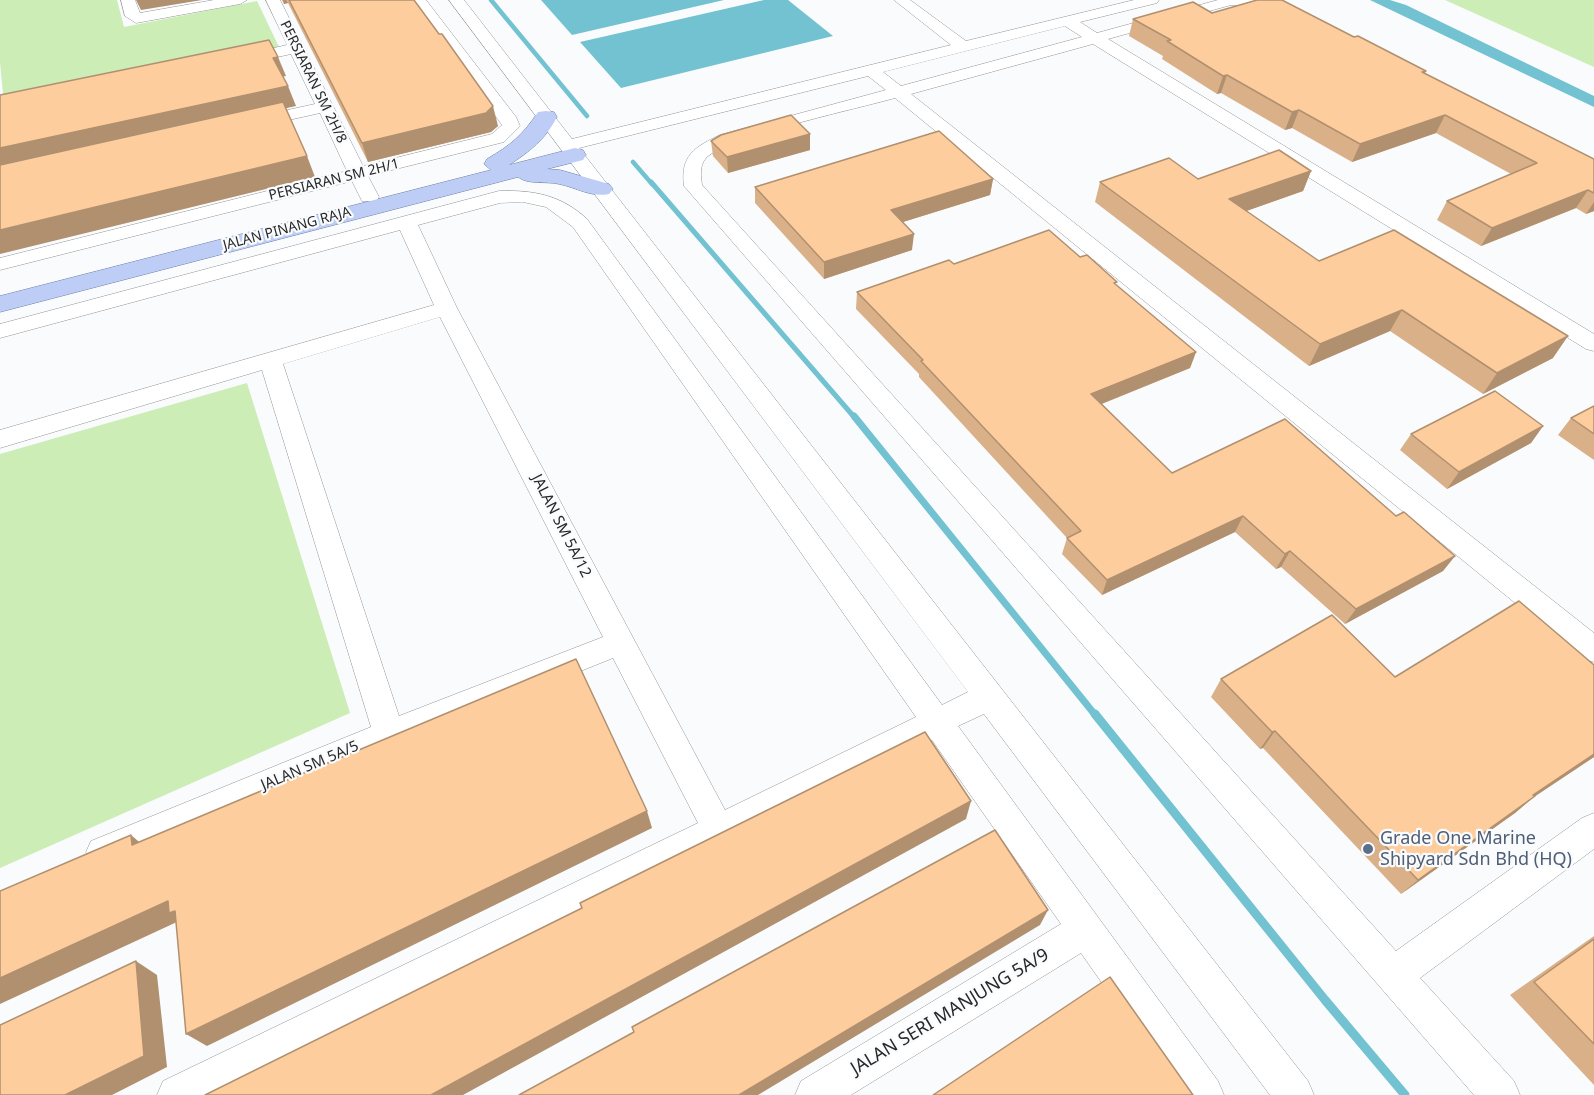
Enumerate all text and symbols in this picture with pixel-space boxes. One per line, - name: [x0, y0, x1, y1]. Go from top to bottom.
- street label: PERSIARAN SM 2H/8: [276, 18, 350, 146]
- street label: PERSIARAN SM 2H/1: [267, 156, 401, 204]
- street label: JALAN PINANG RAJA: [221, 204, 353, 254]
- street label: JALAN SM 5A/12: [527, 472, 595, 580]
- street label: JALAN SM 5A/5: [258, 737, 362, 795]
- place label: Grade One Marine Shipyard Sdn Bhd (HQ): [1380, 828, 1572, 870]
- marker: Grade One Marine Shipyard Sdn Bhd (HQ): [1361, 842, 1375, 856]
- street label: JALAN SERI MANJUNG 5A/9: [847, 944, 1053, 1080]

